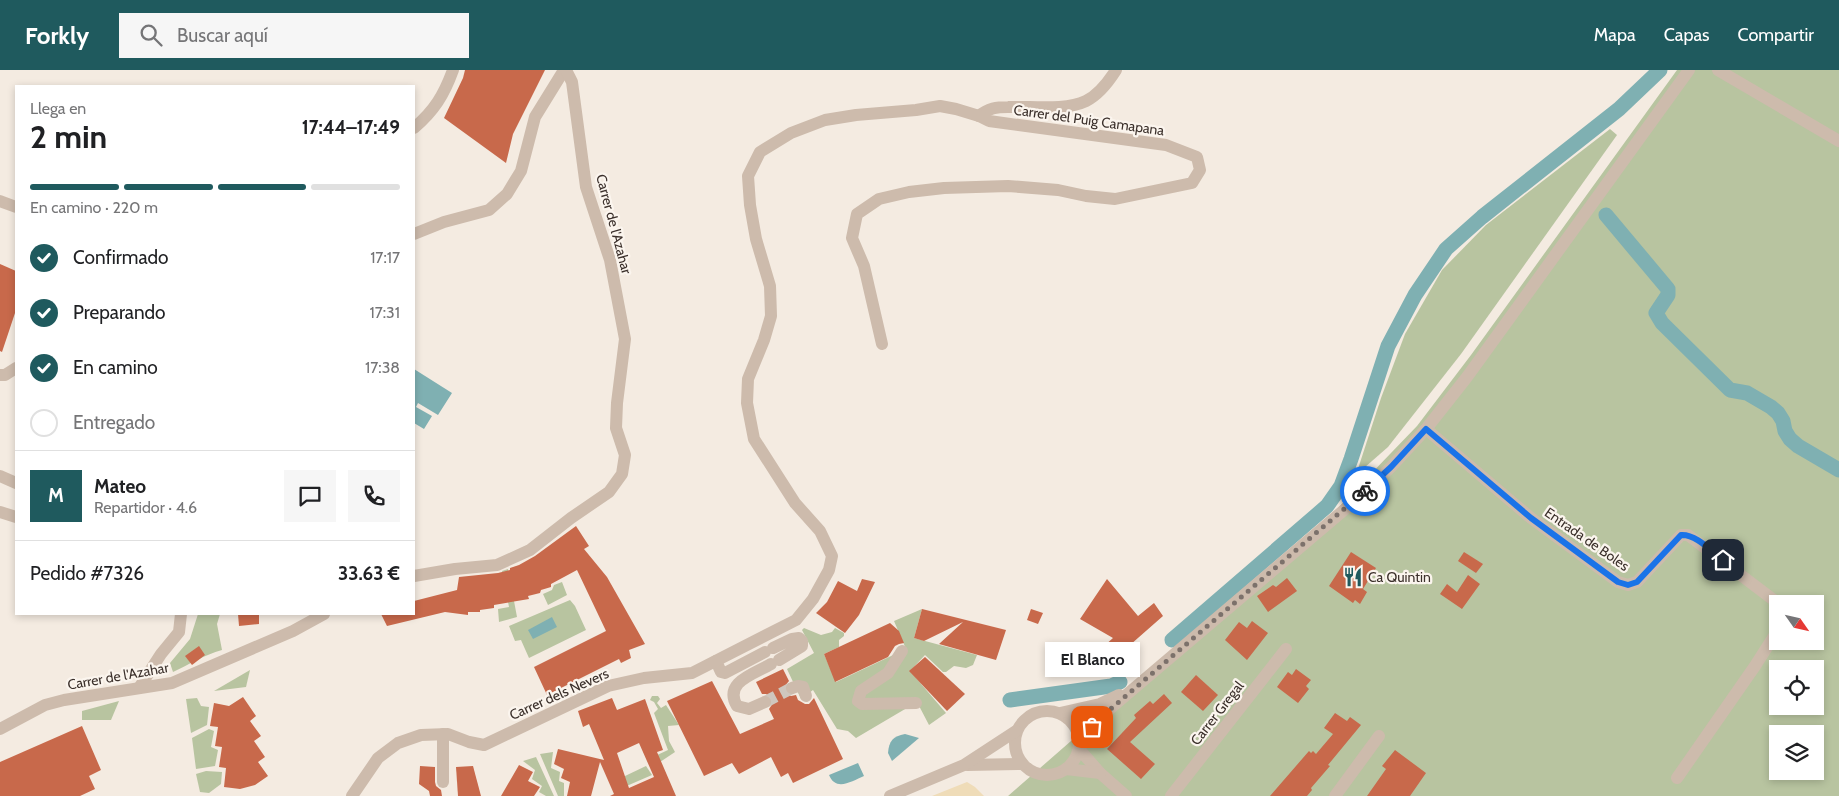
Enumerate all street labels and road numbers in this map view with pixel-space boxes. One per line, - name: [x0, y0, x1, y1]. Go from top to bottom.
- street label: Carrer del Puig Camapana: [1013, 101, 1166, 140]
- street label: Carrer de l'Azahar: [592, 172, 636, 276]
- street label: Entrada de Boles: [1541, 503, 1633, 575]
- street label: Carrer de l'Azahar: [66, 658, 171, 694]
- street label: Carrer dels Nevers: [507, 664, 612, 724]
- street label: Carrer Gregal: [1186, 677, 1248, 749]

